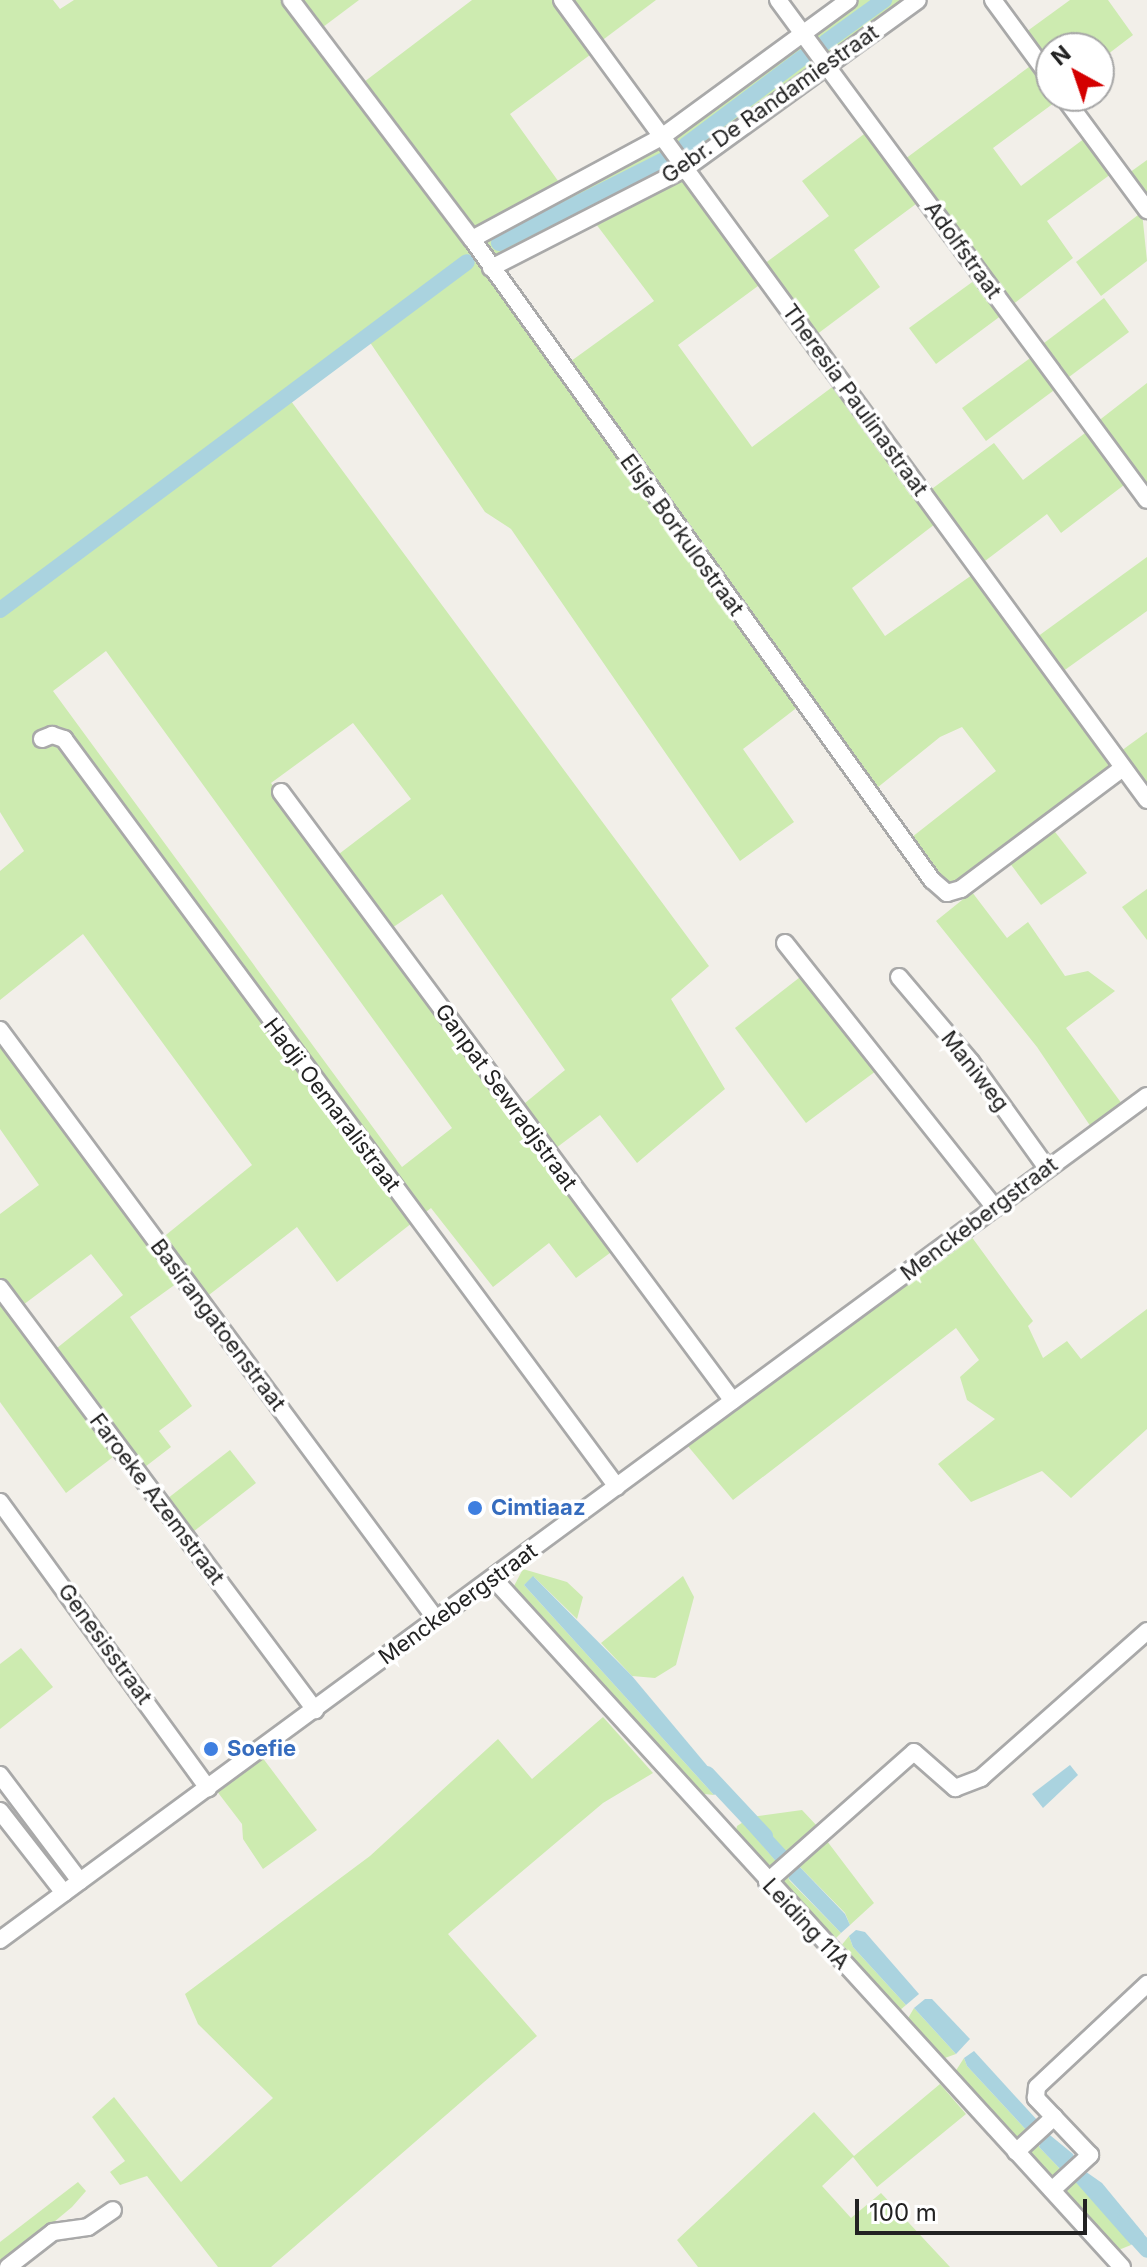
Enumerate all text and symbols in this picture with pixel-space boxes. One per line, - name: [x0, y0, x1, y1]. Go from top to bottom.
- street label: Gebr. De Randamiestraat: [656, 19, 884, 189]
- north arrow: [1035, 32, 1115, 112]
- text: N: [1046, 40, 1076, 70]
- street label: Adolfstraat: [919, 196, 1007, 304]
- street label: Theresia Paulinastraat: [777, 299, 933, 501]
- street label: Elsje Borkulostraat: [615, 449, 749, 621]
- street label: Ganpat Sewradjstraat: [429, 999, 583, 1195]
- street label: Hadji Oemaralistraat: [258, 1013, 406, 1197]
- street label: Maniweg: [936, 1026, 1014, 1116]
- street label: Menckebergstraat: [895, 1151, 1063, 1287]
- street label: Basirangatoenstraat: [145, 1234, 291, 1416]
- street label: Faroeke Azemstraat: [84, 1408, 230, 1590]
- place label: Cimtiaaz: [491, 1495, 585, 1521]
- marker: Cimtiaaz: [466, 1499, 484, 1517]
- street label: Menckebergstraat: [374, 1538, 542, 1670]
- street label: Genesisstraat: [52, 1579, 158, 1709]
- place label: Soefie: [227, 1736, 296, 1762]
- marker: Soefie: [202, 1740, 220, 1758]
- street label: Leiding 11A: [757, 1873, 855, 1975]
- scale bar: [859, 2183, 1091, 2233]
- text: 100 m: [869, 2198, 937, 2227]

